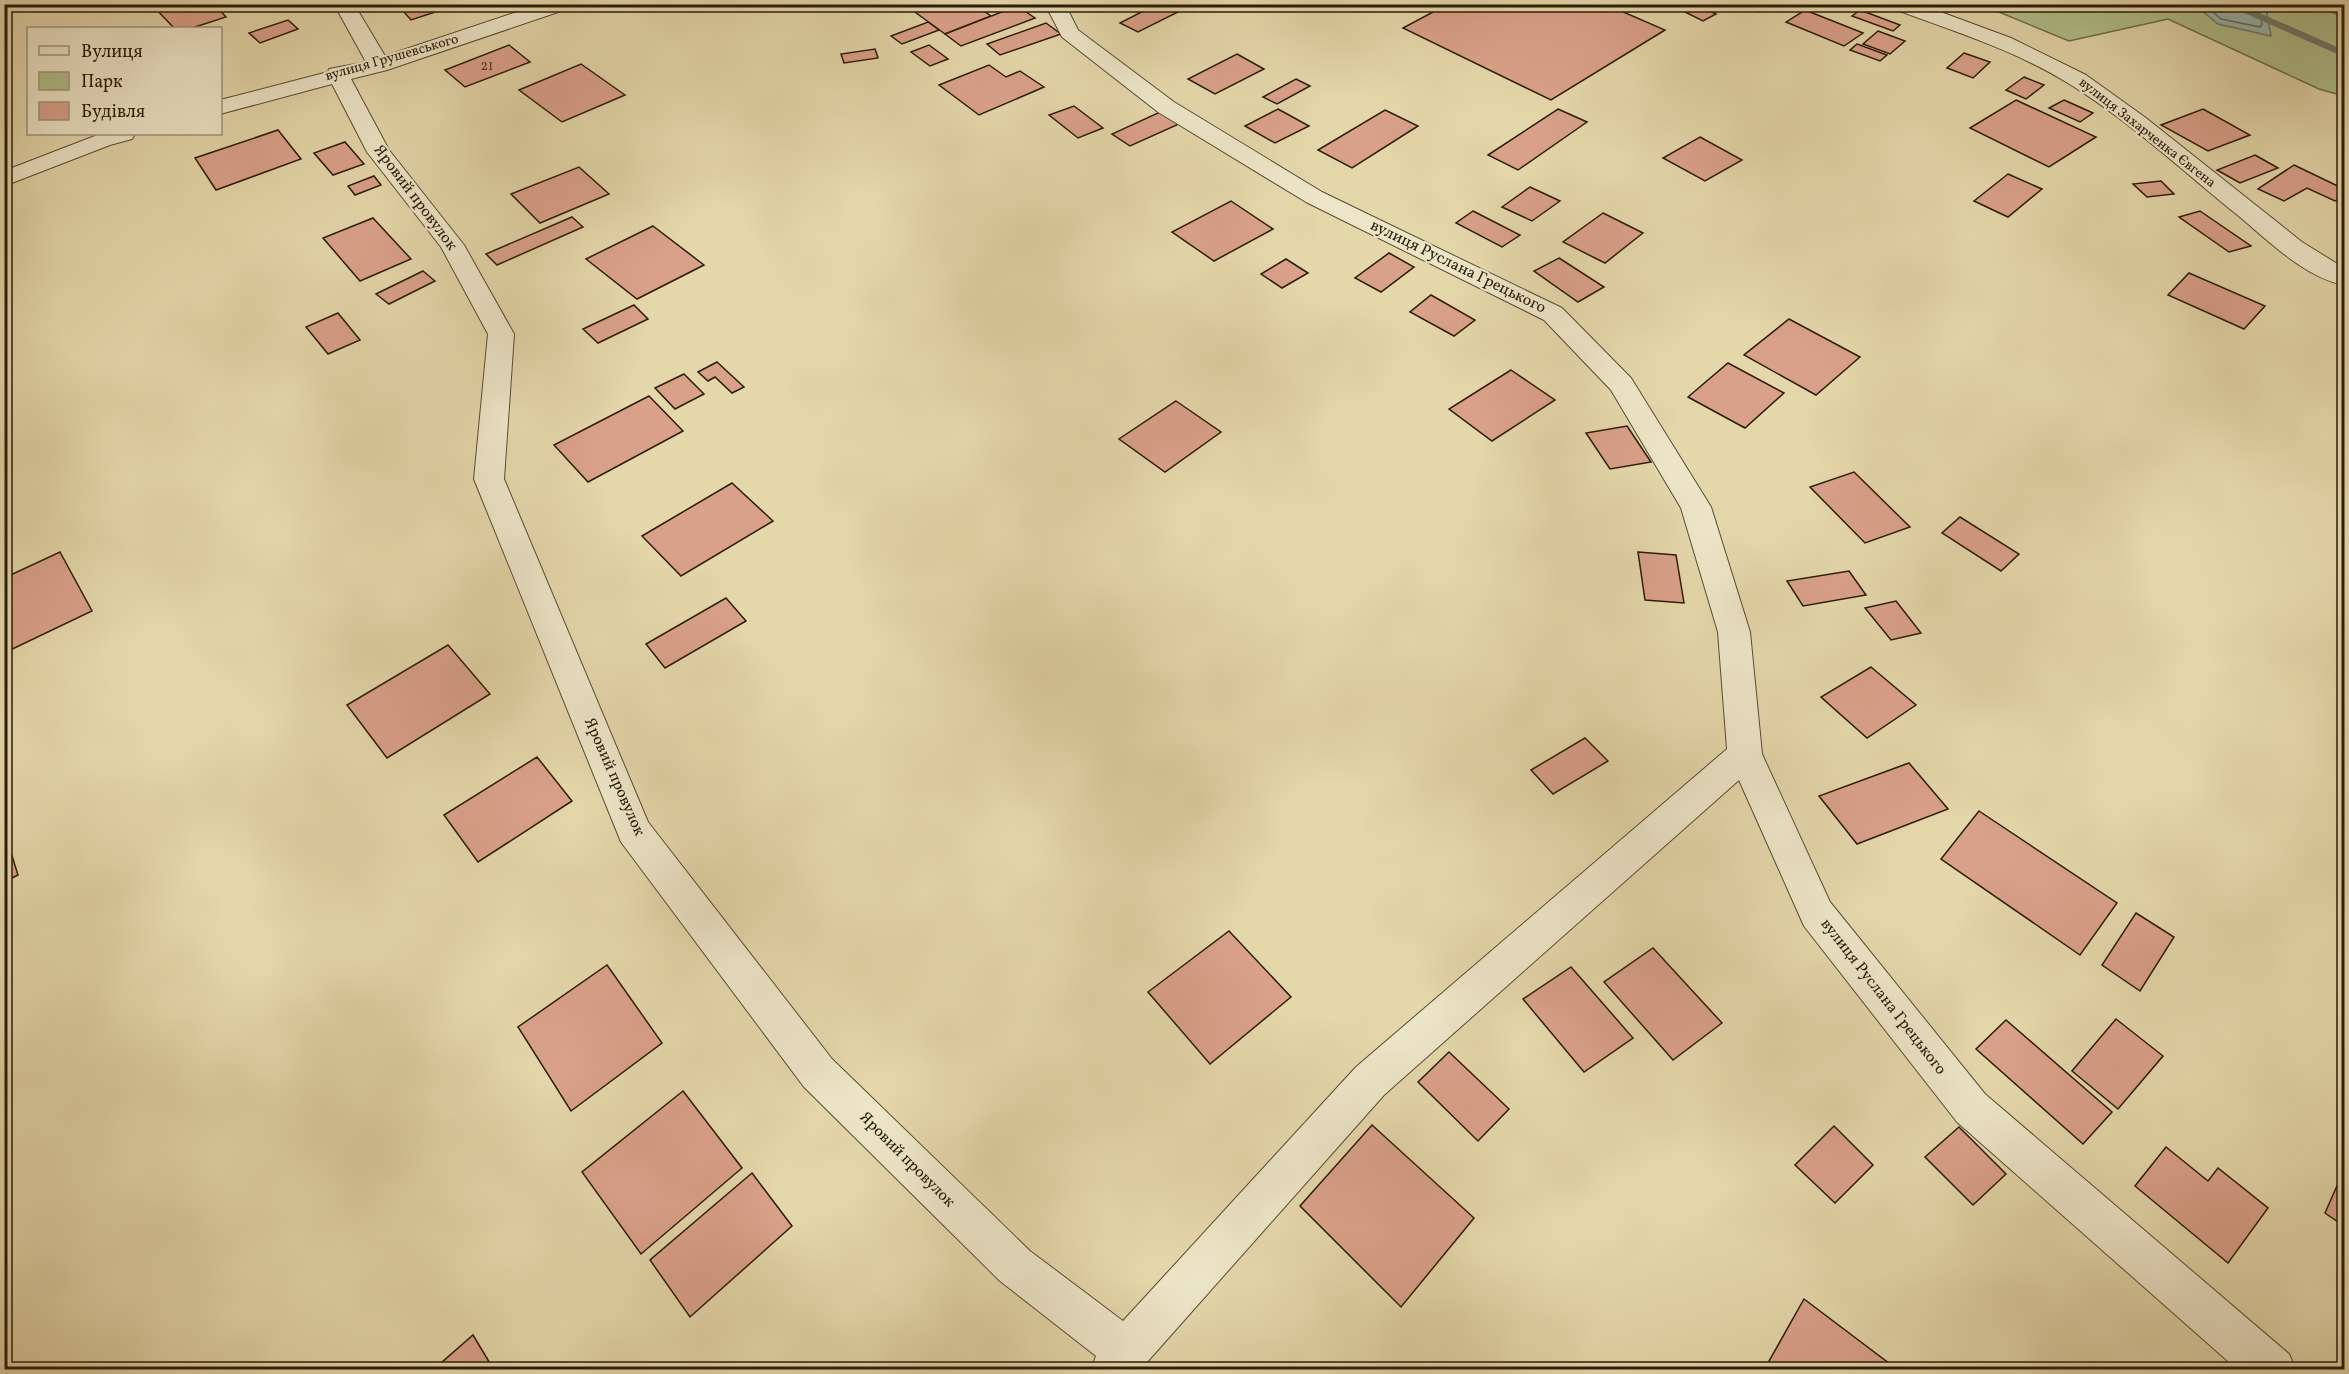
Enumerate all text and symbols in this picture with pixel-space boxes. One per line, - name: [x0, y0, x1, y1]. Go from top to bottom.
- legend: [27, 27, 222, 135]
- street label: вулиця Грушевського: [323, 30, 461, 86]
- text: Вулиця: [81, 40, 143, 65]
- house number: 21: [481, 57, 493, 76]
- text: Парк: [81, 70, 123, 95]
- street label: вулиця Захарченка Євгена: [2075, 73, 2220, 193]
- text: Будівля: [81, 100, 145, 125]
- street label: Яровий провулок: [368, 141, 462, 256]
- street label: вулиця Руслана Грецького: [1366, 215, 1550, 319]
- street label: Яровий провулок: [578, 714, 650, 840]
- street label: вулиця Руслана Грецького: [1815, 914, 1951, 1080]
- street label: Яровий провулок: [854, 1107, 960, 1213]

